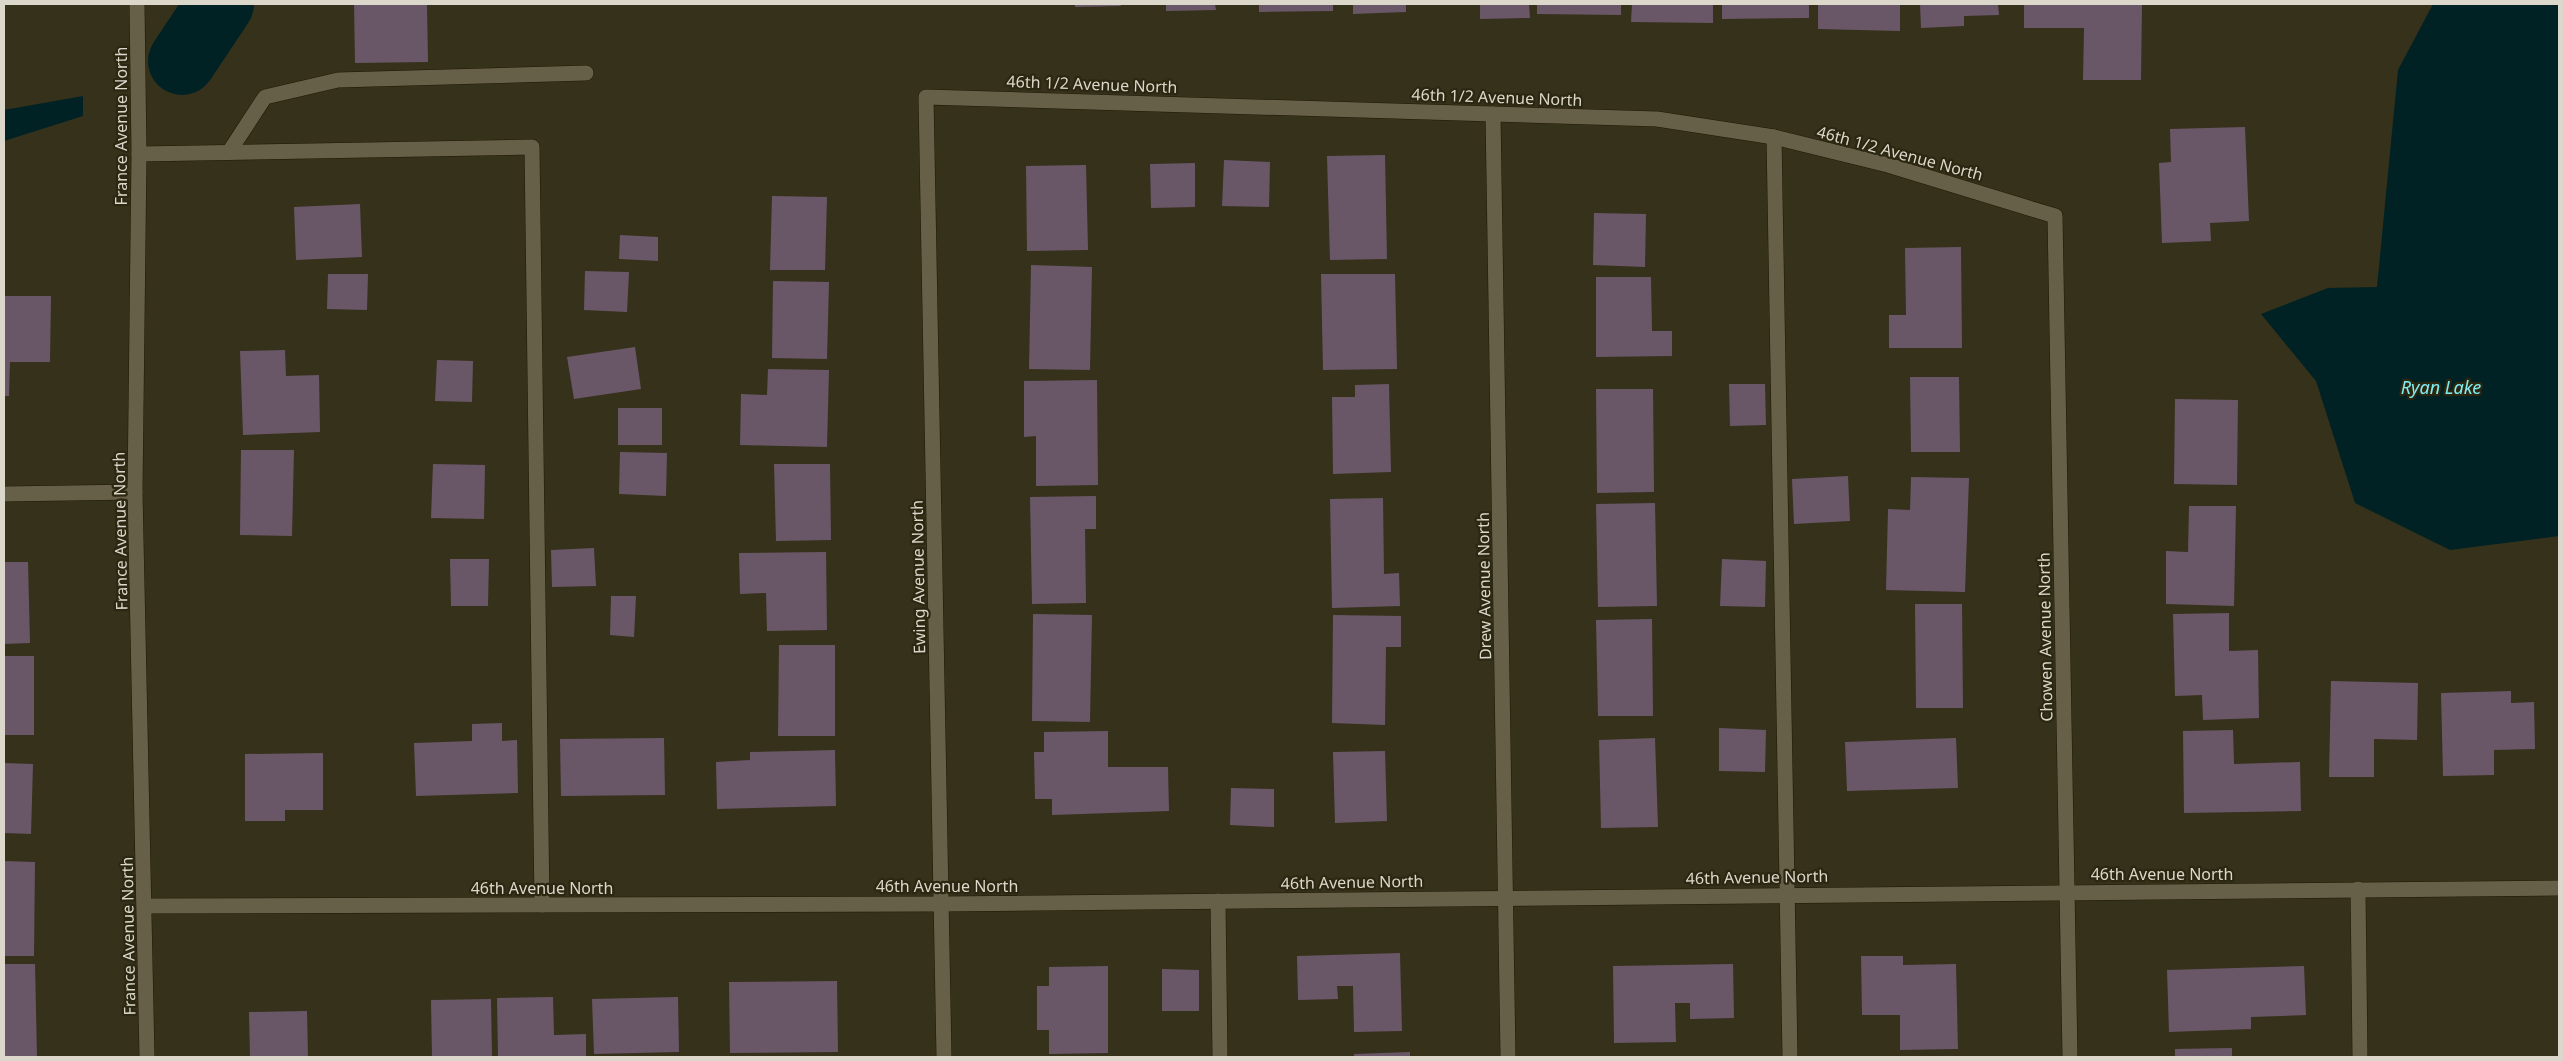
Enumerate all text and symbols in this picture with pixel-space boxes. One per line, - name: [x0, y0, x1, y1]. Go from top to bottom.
- street label: France Avenue North: [110, 47, 132, 205]
- street label: 46th 1/2 Avenue North: [1006, 70, 1178, 98]
- street label: 46th 1/2 Avenue North: [1411, 83, 1583, 111]
- street label: 46th 1/2 Avenue North: [1815, 120, 1985, 186]
- water label: Ryan Lake: [2401, 375, 2481, 399]
- street label: France Avenue North: [108, 451, 132, 611]
- street label: Ewing Avenue North: [906, 500, 930, 654]
- street label: Drew Avenue North: [1472, 512, 1496, 660]
- street label: Chowen Avenue North: [2033, 552, 2057, 722]
- street label: France Avenue North: [116, 856, 140, 1016]
- street label: 46th Avenue North: [2091, 863, 2233, 885]
- street label: 46th Avenue North: [1686, 865, 1828, 889]
- street label: 46th Avenue North: [1281, 870, 1423, 894]
- street label: 46th Avenue North: [876, 875, 1018, 897]
- street label: 46th Avenue North: [471, 877, 613, 899]

